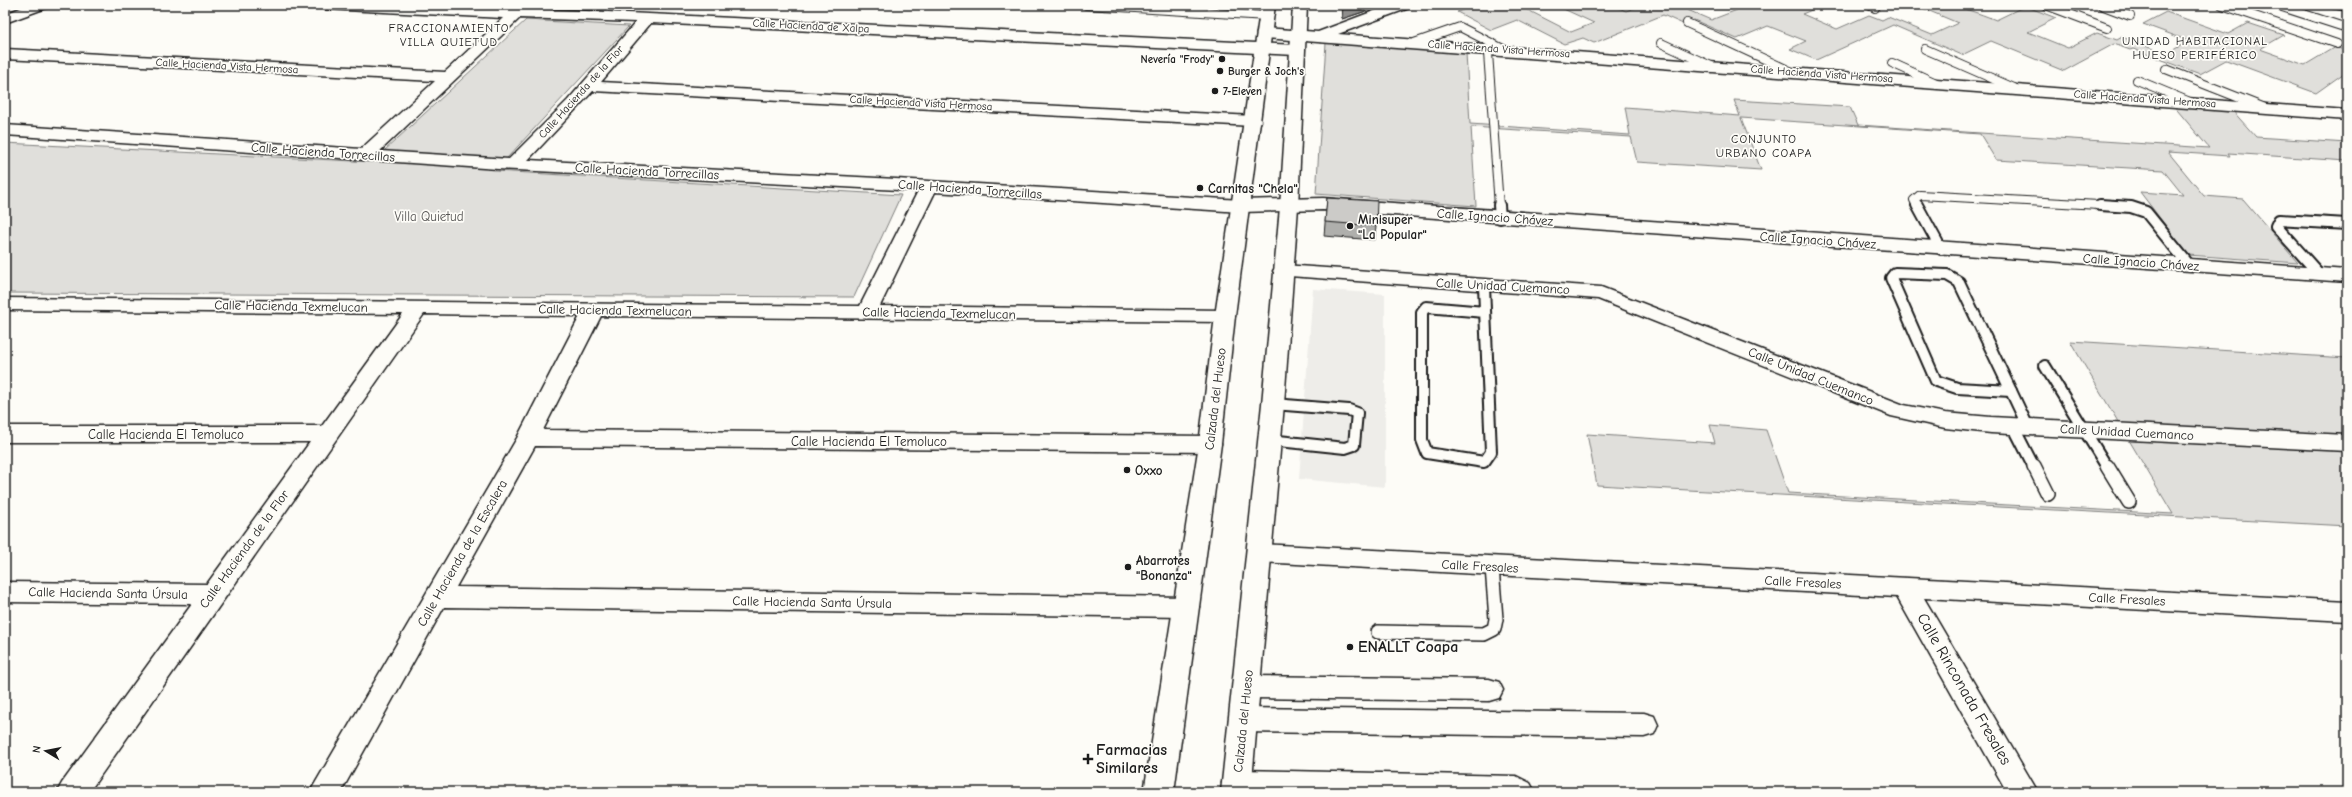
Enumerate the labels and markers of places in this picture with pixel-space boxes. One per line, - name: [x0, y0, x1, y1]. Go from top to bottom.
- place label: Nevería "Frody": [1141, 53, 1214, 66]
- marker: Nevería "Frody": [1217, 54, 1227, 64]
- place label: Burger & Joch's: [1228, 65, 1304, 78]
- marker: Burger & Joch's: [1215, 66, 1225, 76]
- place label: 7-Eleven: [1223, 85, 1262, 98]
- marker: 7-Eleven: [1210, 86, 1220, 96]
- place label: Carnitas "Chela": [1208, 181, 1298, 196]
- marker: Carnitas "Chela": [1195, 183, 1205, 193]
- place label: Minisuper "La Popular": [1358, 212, 1427, 242]
- marker: Minisuper "La Popular": [1345, 221, 1355, 231]
- place label: Oxxo: [1135, 463, 1163, 478]
- marker: Oxxo: [1122, 465, 1132, 475]
- place label: Abarrotes "Bonanza": [1136, 553, 1192, 583]
- marker: Abarrotes "Bonanza": [1123, 562, 1133, 572]
- place label: ENALLT Coapa: [1358, 638, 1458, 656]
- marker: ENALLT Coapa: [1345, 642, 1355, 652]
- place label: Farmacias Similares: [1096, 741, 1167, 777]
- marker: Farmacias Similares: [1083, 754, 1093, 764]

